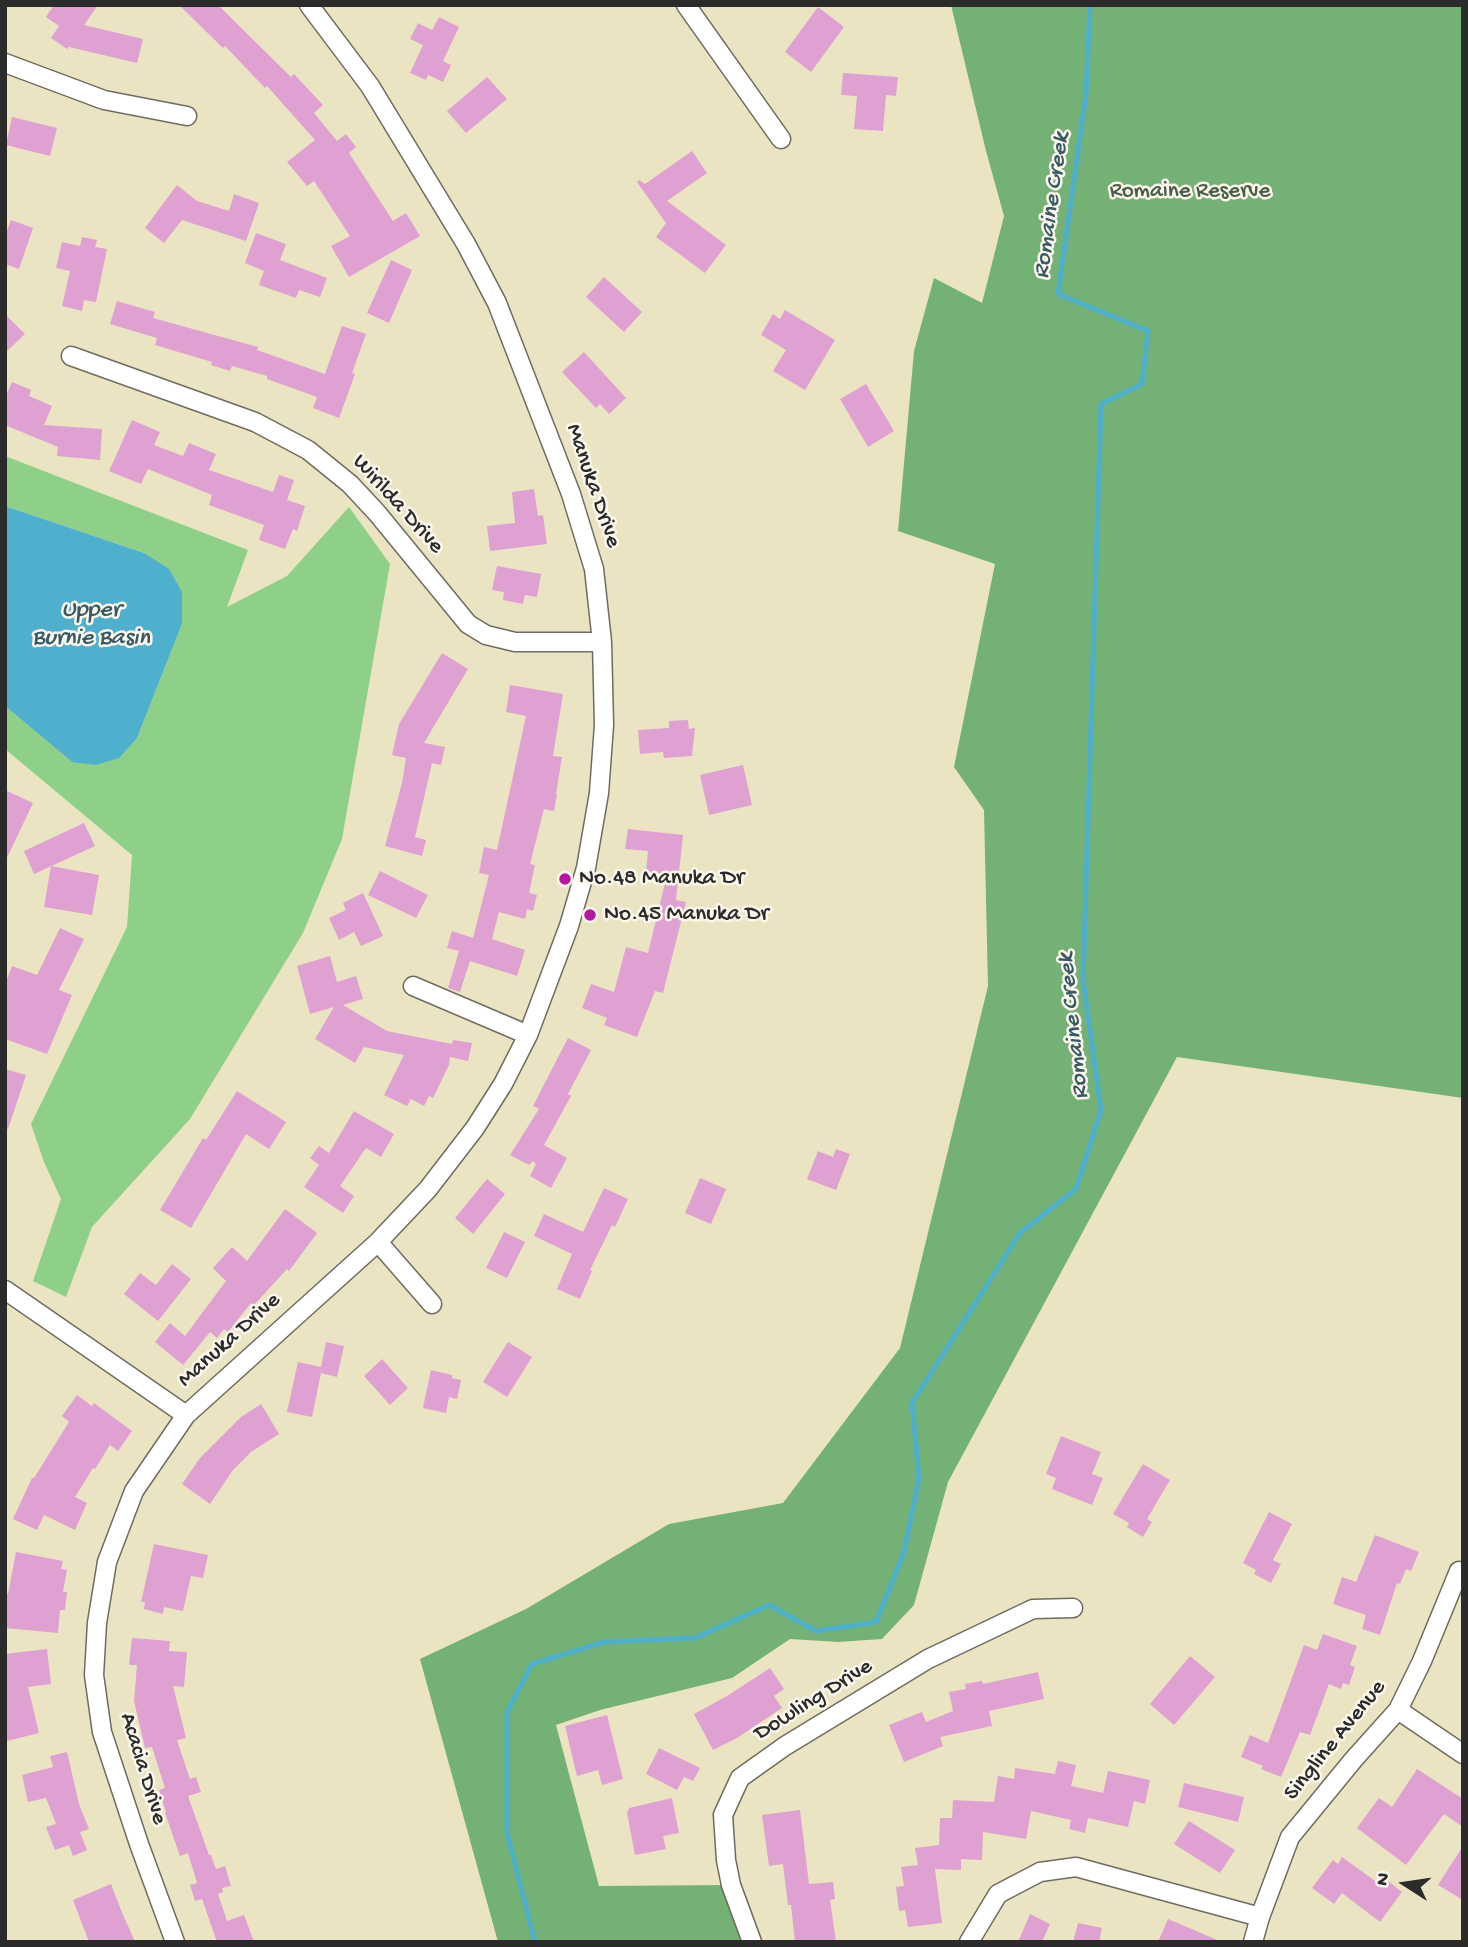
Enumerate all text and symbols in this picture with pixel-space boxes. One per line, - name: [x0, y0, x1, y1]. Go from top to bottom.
- water label: Romaine Creek: [1029, 131, 1077, 281]
- park label: Romaine Reserve: [1110, 178, 1270, 206]
- street label: Manuka Drive: [558, 420, 626, 552]
- street label: Wirilda Drive: [345, 449, 449, 561]
- water label: Upper Burnie Basin: [32, 597, 150, 653]
- place label: No.48 Manuka Dr: [579, 865, 744, 893]
- marker: No.48 Manuka Dr: [557, 871, 573, 887]
- place label: No.45 Manuka Dr: [604, 901, 769, 929]
- marker: No.45 Manuka Dr: [582, 907, 598, 923]
- water label: Romaine Creek: [1053, 951, 1097, 1101]
- street label: Manuka Drive: [173, 1288, 287, 1394]
- street label: Dowling Drive: [750, 1654, 878, 1748]
- street label: Singline Avenue: [1279, 1675, 1393, 1807]
- street label: Acacia Drive: [112, 1710, 172, 1828]
- north arrow: [1370, 1849, 1440, 1919]
- text: N: [1371, 1871, 1397, 1888]

